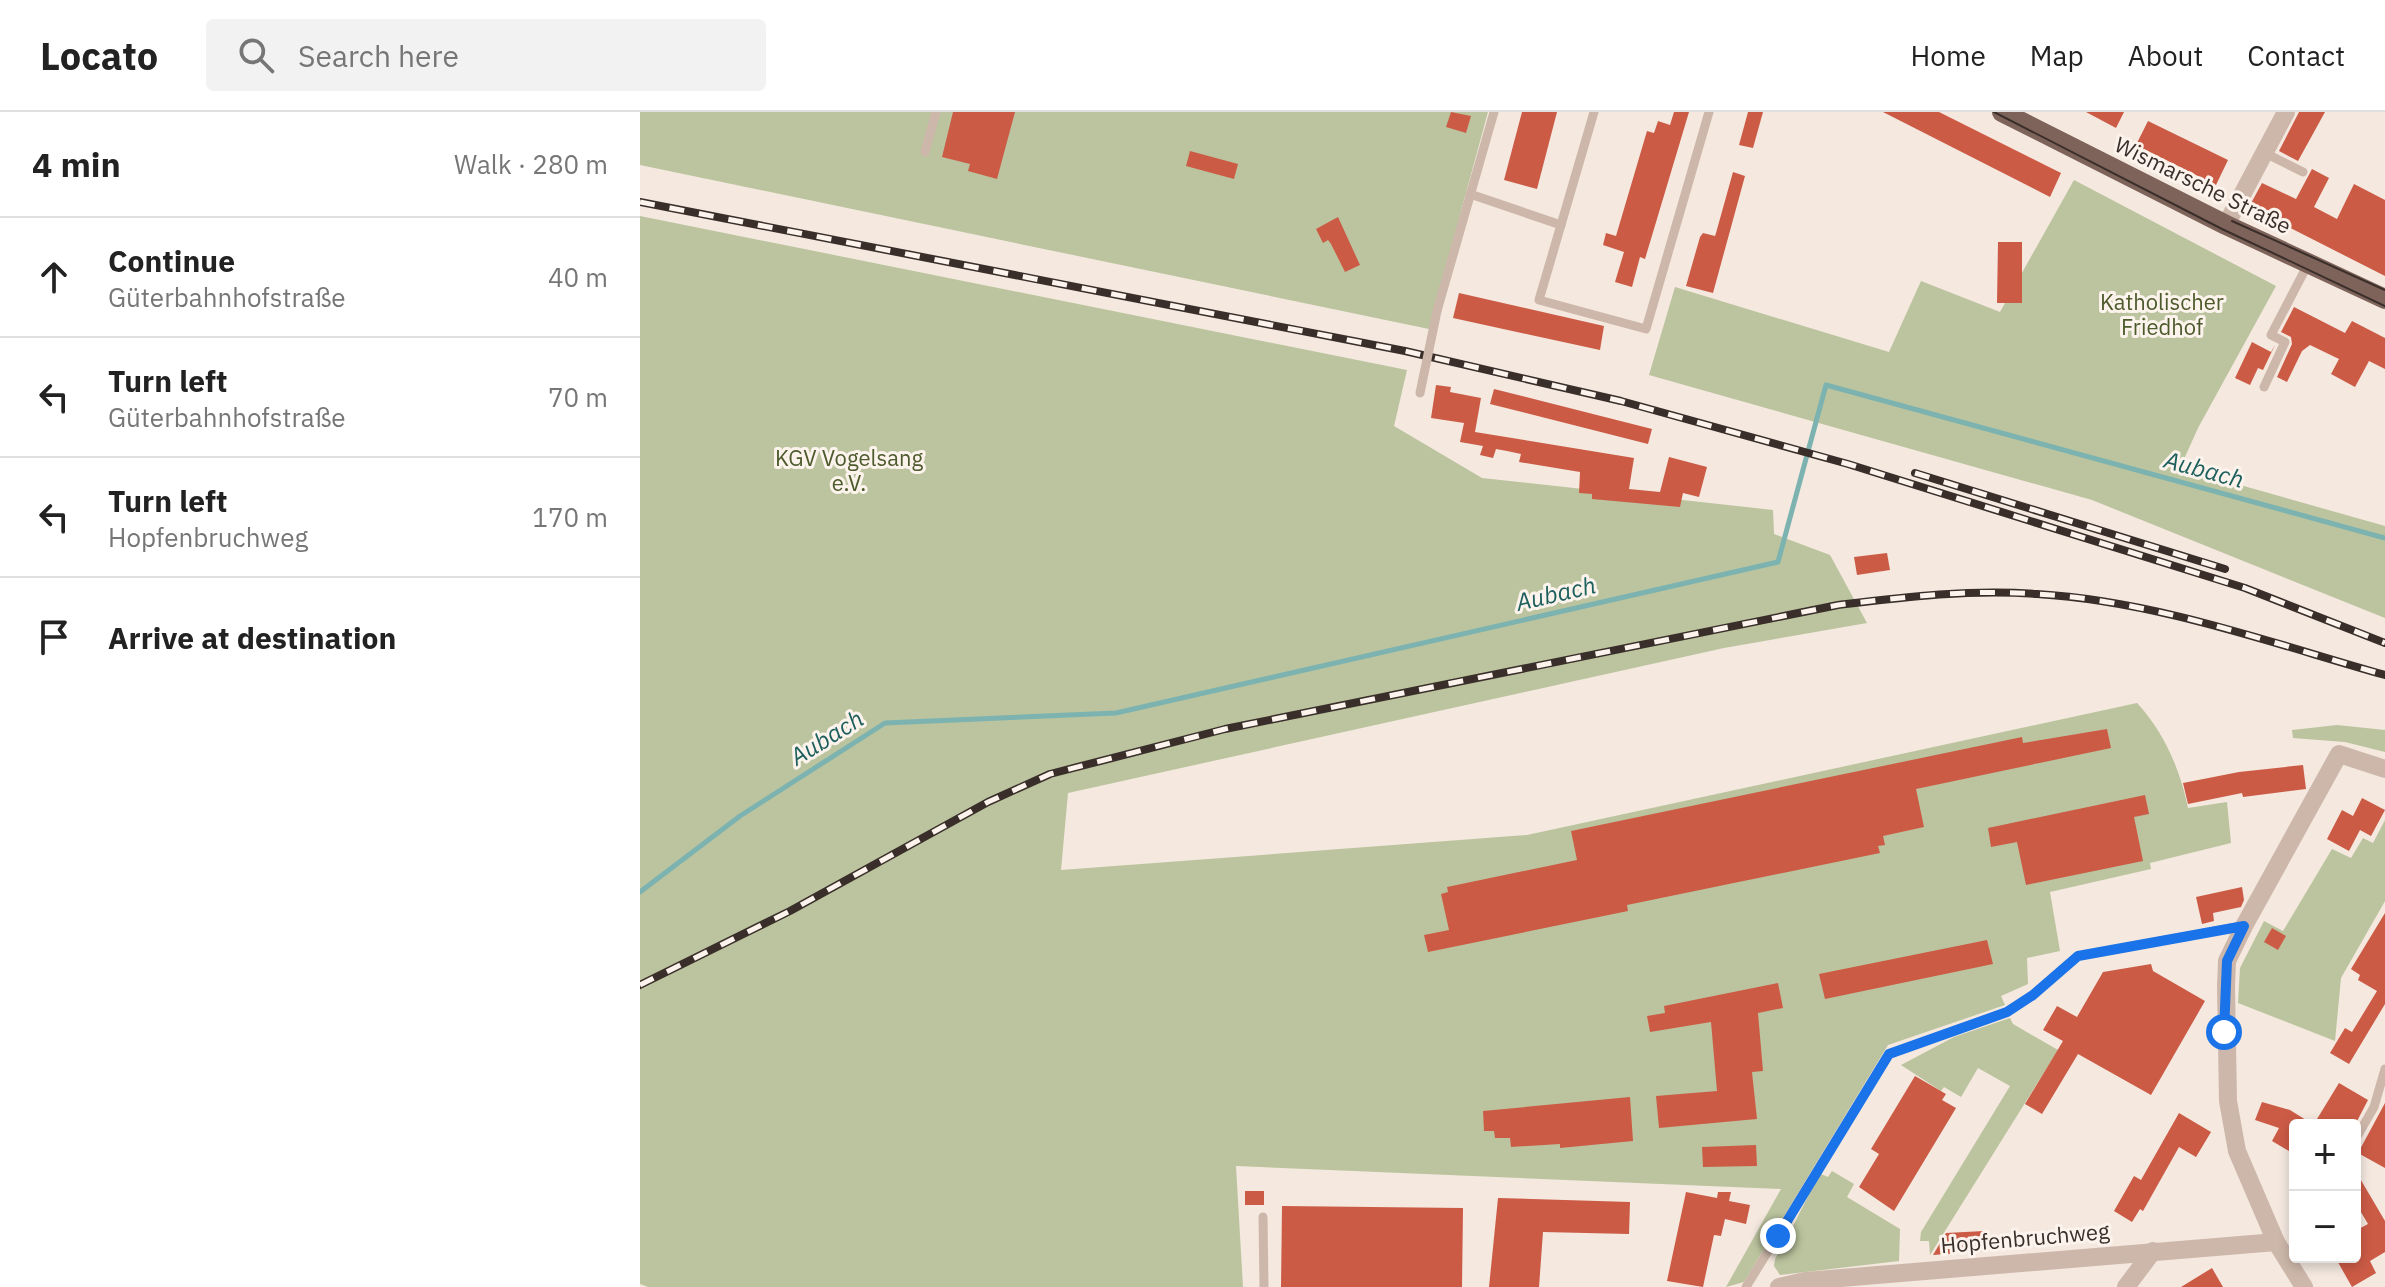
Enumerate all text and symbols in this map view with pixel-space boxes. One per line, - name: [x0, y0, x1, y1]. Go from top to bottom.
- search box: [206, 19, 766, 91]
- text: Locato: [40, 31, 158, 80]
- icon: search: [234, 33, 278, 77]
- text: Search here: [298, 36, 459, 75]
- text: Home: [1910, 37, 1986, 74]
- text: Map: [2030, 37, 2084, 74]
- text: About: [2128, 37, 2203, 74]
- text: Contact: [2247, 37, 2345, 74]
- street label: Wismarsche Straße: [2110, 129, 2296, 240]
- text: 4 min: [32, 142, 121, 186]
- text: Walk · 280 m: [454, 147, 608, 181]
- text: Continue: [108, 241, 235, 280]
- icon: ahead: [32, 255, 76, 299]
- text: 40 m: [548, 260, 608, 294]
- text: Güterbahnhofstraße: [108, 280, 346, 314]
- park label: Katholischer Friedhof: [2100, 287, 2224, 341]
- text: Turn left: [108, 361, 227, 400]
- icon: left: [32, 375, 76, 419]
- text: 70 m: [548, 380, 608, 414]
- text: Güterbahnhofstraße: [108, 400, 346, 434]
- park label: KGV Vogelsang e.V.: [775, 443, 923, 497]
- water label: Aubach: [2160, 443, 2248, 495]
- text: Turn left: [108, 481, 227, 520]
- icon: left: [32, 495, 76, 539]
- text: 170 m: [532, 500, 608, 534]
- text: Hopfenbruchweg: [108, 520, 308, 554]
- water label: Aubach: [1512, 568, 1599, 618]
- icon: arrive: [32, 615, 76, 659]
- text: Arrive at destination: [108, 618, 396, 657]
- water label: Aubach: [783, 702, 869, 773]
- route start: [2206, 1014, 2242, 1050]
- map controls: [2289, 1119, 2361, 1263]
- button: +: [2289, 1119, 2361, 1191]
- button: −: [2289, 1191, 2361, 1263]
- street label: Hopfenbruchweg: [1939, 1216, 2111, 1259]
- route end: [1760, 1218, 1796, 1254]

